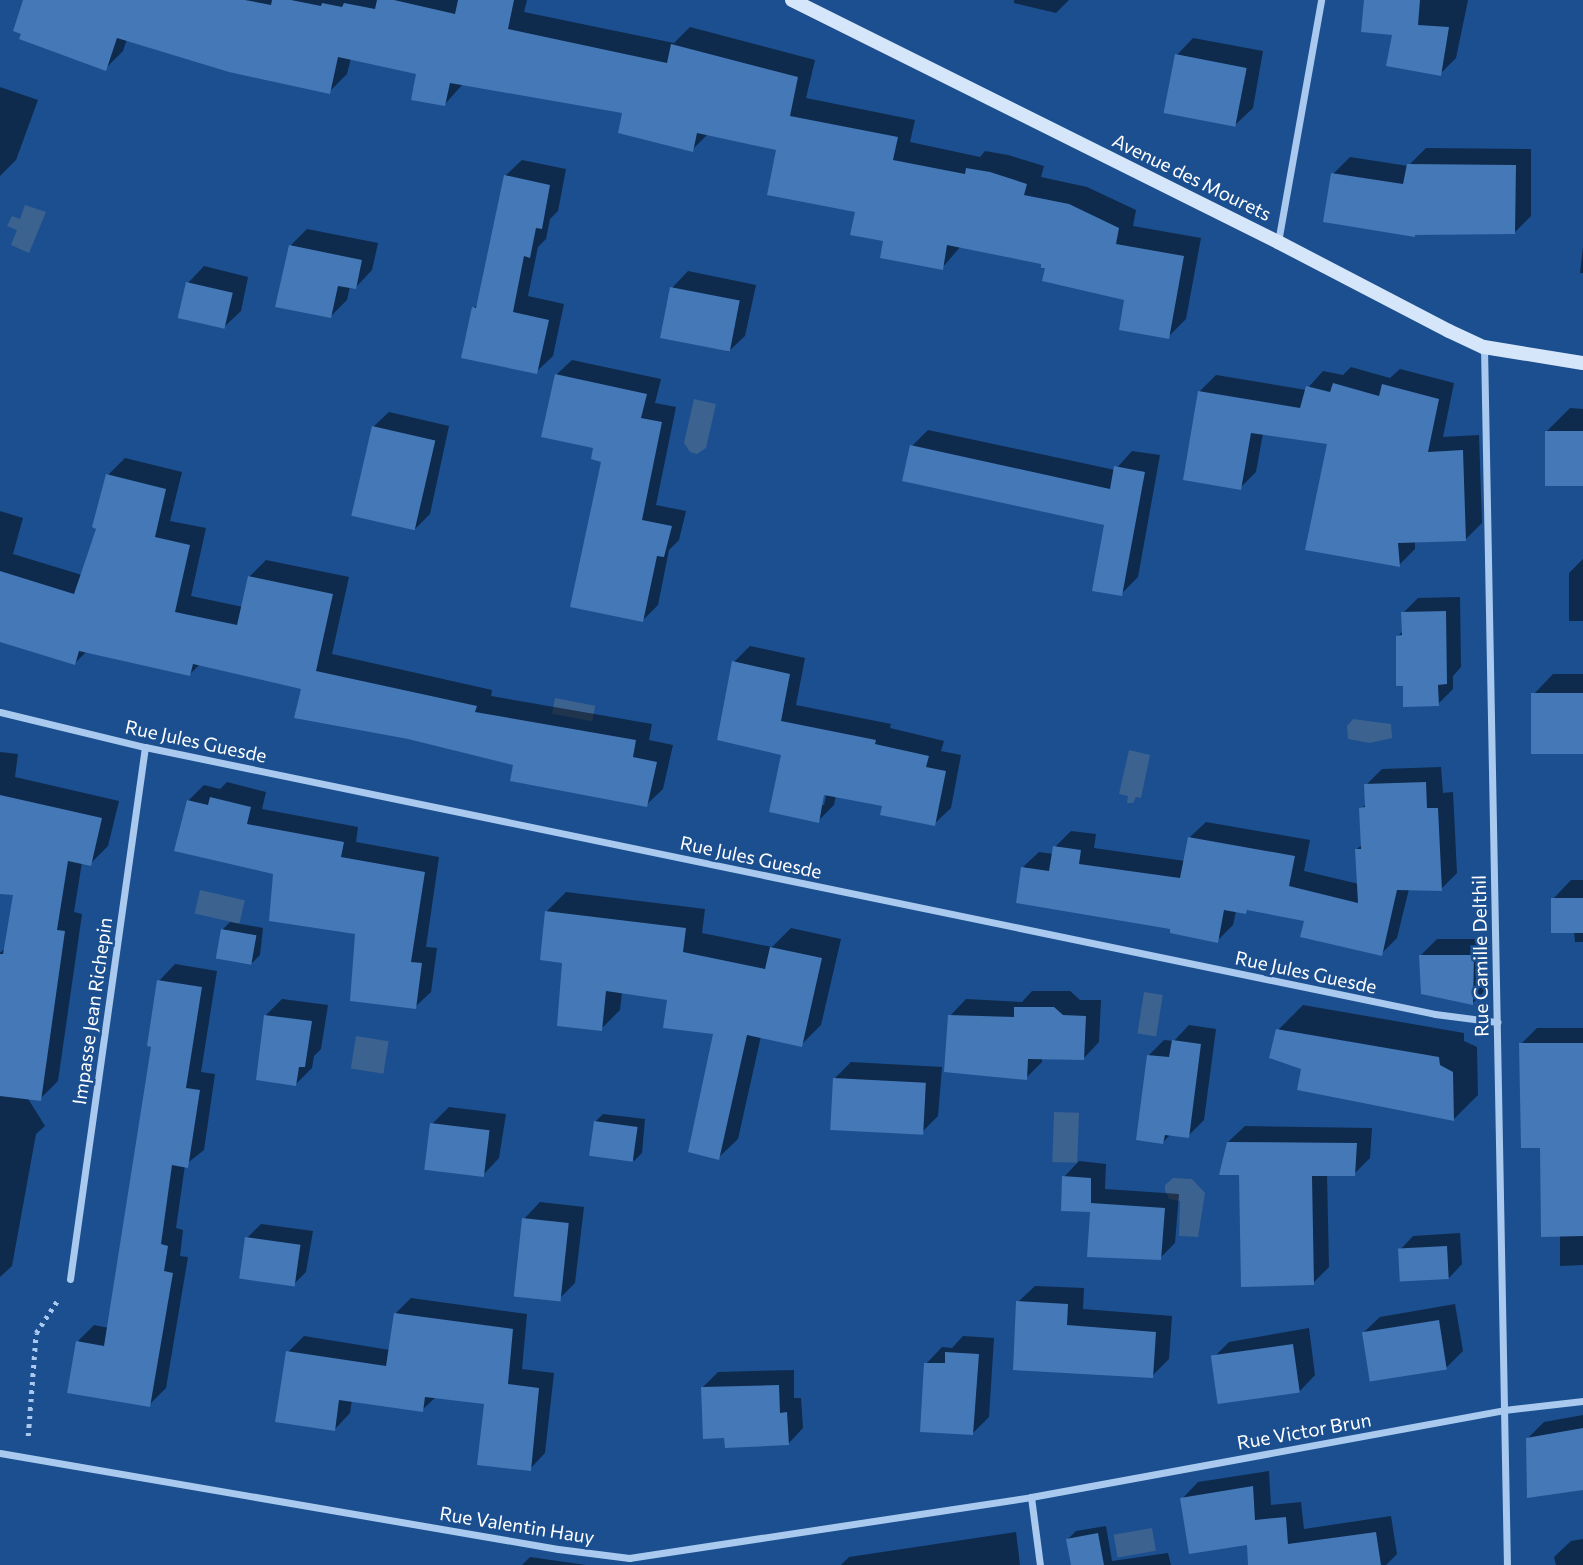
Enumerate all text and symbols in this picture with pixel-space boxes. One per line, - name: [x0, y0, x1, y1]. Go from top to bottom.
- street label: Avenue des Mourets: [1109, 129, 1275, 225]
- street label: Rue Jules Guesde: [123, 715, 269, 767]
- street label: Rue Jules Guesde: [678, 831, 824, 883]
- street label: Rue Camille Delthil: [1467, 875, 1493, 1037]
- street label: Impasse Jean Richepin: [68, 916, 116, 1106]
- street label: Rue Jules Guesde: [1233, 946, 1379, 998]
- street label: Rue Victor Brun: [1235, 1408, 1373, 1454]
- street label: Rue Valentin Hauy: [438, 1502, 596, 1548]

